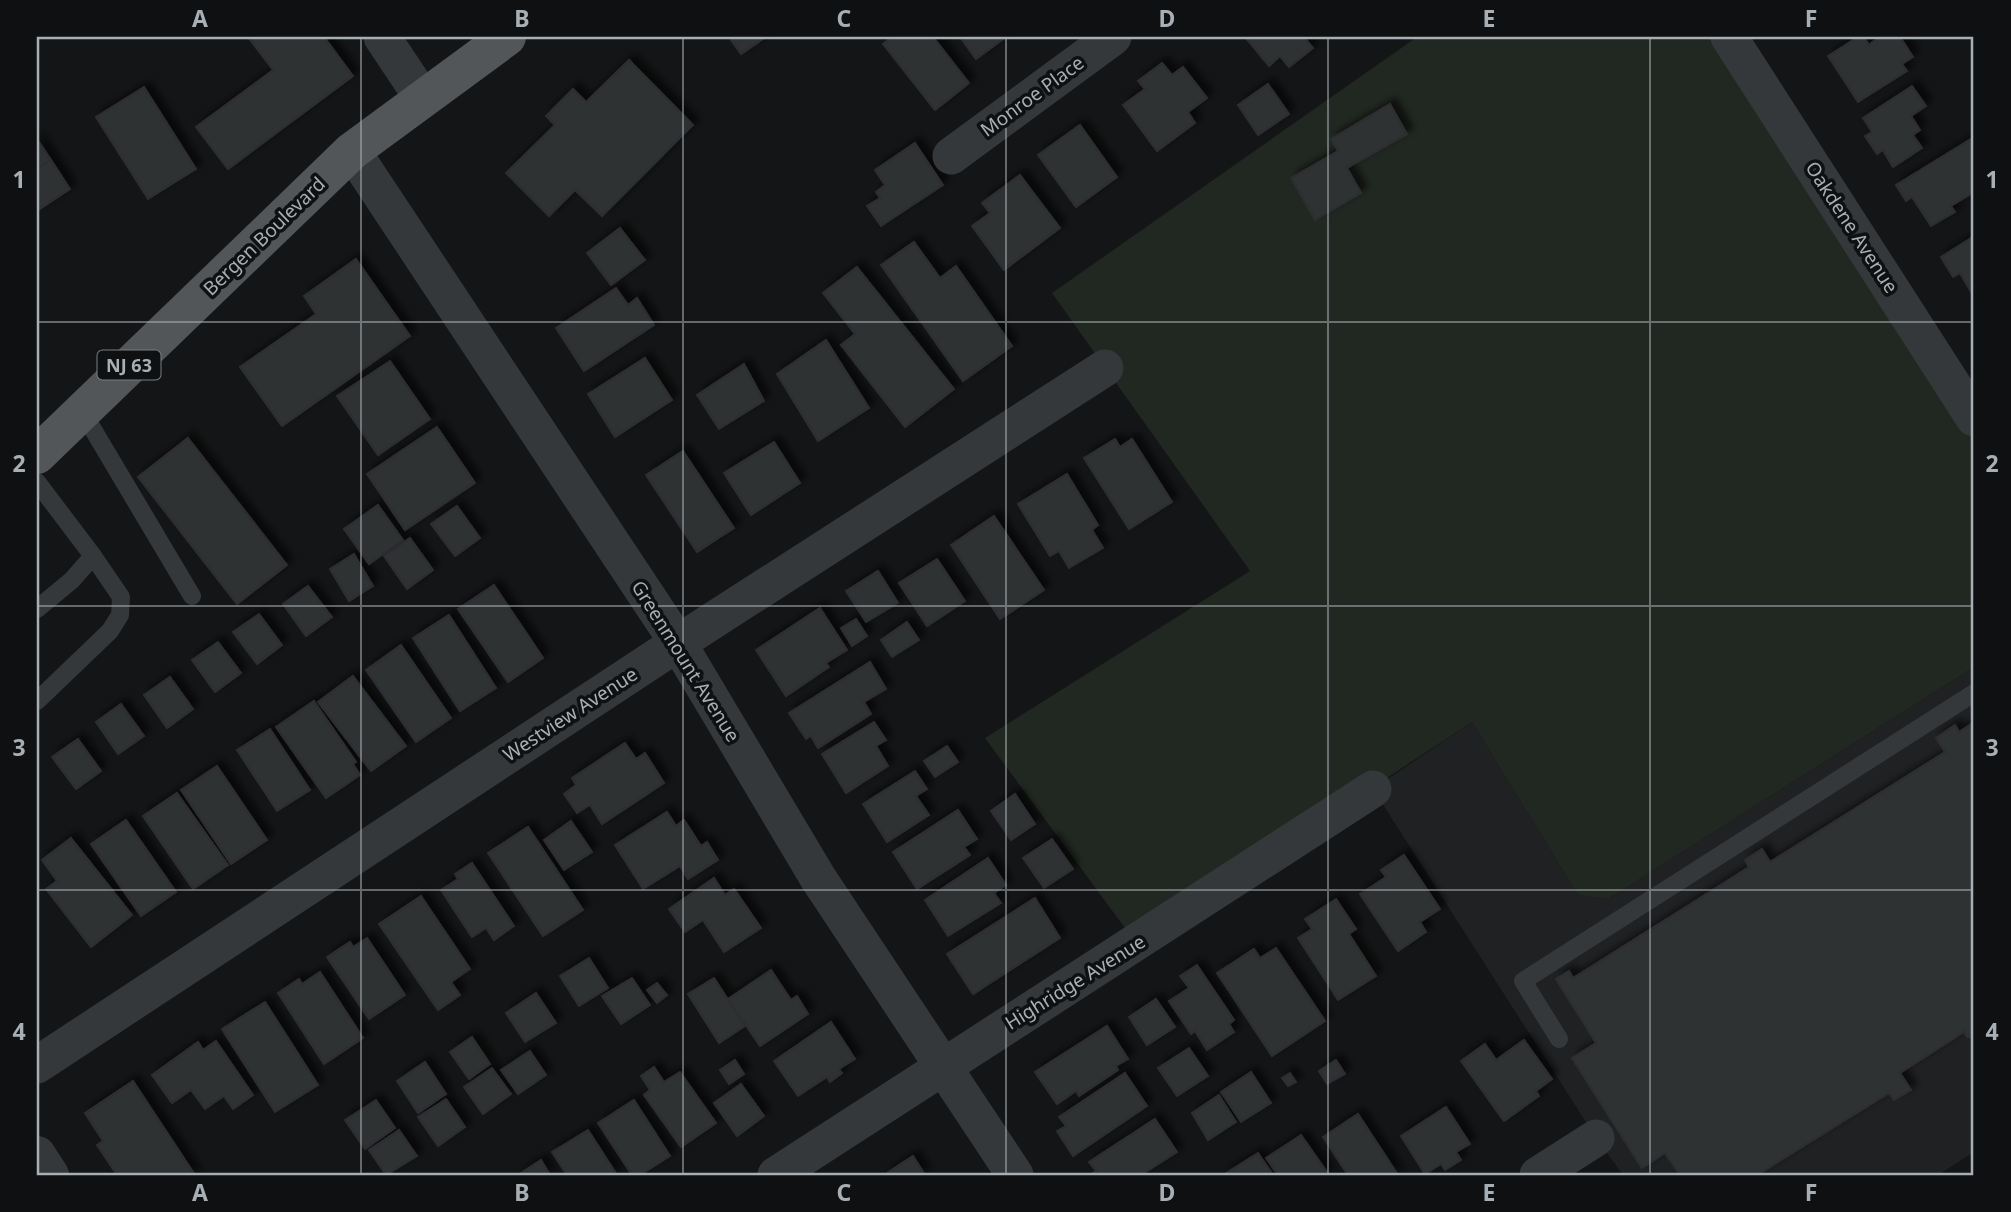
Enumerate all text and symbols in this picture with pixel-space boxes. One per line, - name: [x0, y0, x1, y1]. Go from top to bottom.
- text: A: [192, 2, 208, 34]
- text: B: [514, 2, 530, 34]
- text: C: [837, 2, 852, 34]
- text: D: [1159, 2, 1175, 34]
- text: E: [1483, 2, 1495, 34]
- text: F: [1805, 2, 1817, 34]
- street label: Monroe Place: [975, 50, 1089, 142]
- street label: Oakdene Avenue: [1800, 156, 1904, 298]
- text: 1: [12, 163, 26, 195]
- text: 1: [1985, 163, 1999, 195]
- street label: Bergen Boulevard: [197, 171, 331, 301]
- road number: NJ 63: [97, 351, 160, 380]
- text: 2: [12, 447, 26, 479]
- text: 2: [1985, 447, 1999, 479]
- street label: Greenmount Avenue: [626, 575, 746, 747]
- street label: Westview Avenue: [498, 661, 642, 767]
- text: 3: [12, 731, 26, 763]
- text: 3: [1985, 731, 1999, 763]
- street label: Highridge Avenue: [1000, 928, 1150, 1036]
- text: 4: [12, 1015, 26, 1047]
- text: 4: [1985, 1015, 1999, 1047]
- text: A: [192, 1176, 208, 1208]
- text: B: [514, 1176, 530, 1208]
- text: C: [837, 1176, 852, 1208]
- text: D: [1159, 1176, 1175, 1208]
- text: E: [1483, 1176, 1495, 1208]
- text: F: [1805, 1176, 1817, 1208]

